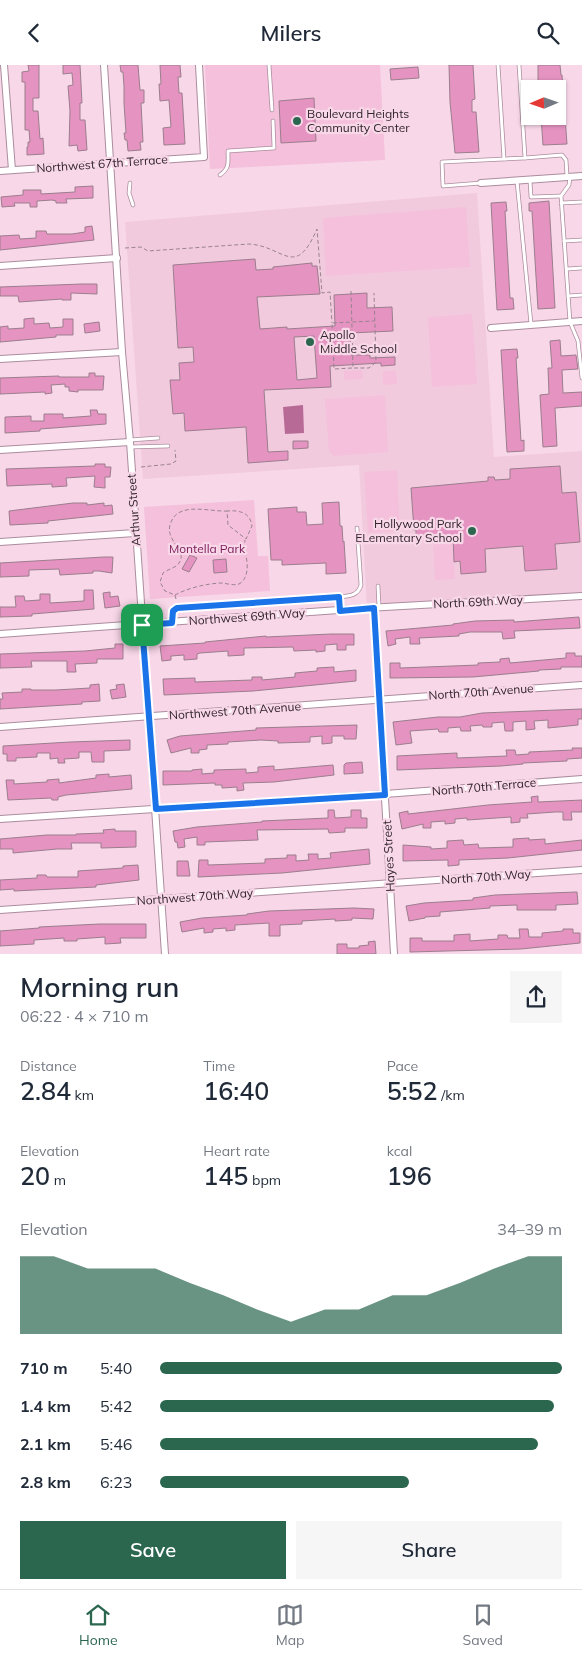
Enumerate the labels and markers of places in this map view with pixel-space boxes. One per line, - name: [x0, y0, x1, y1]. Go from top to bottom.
- place label: Boulevard Heights Community Center: [307, 106, 410, 135]
- marker: Boulevard Heights Community Center: [291, 115, 303, 127]
- place label: Apollo Middle School: [320, 327, 397, 356]
- marker: Apollo Middle School: [304, 336, 316, 348]
- place label: Hollywood Park ELementary School: [355, 516, 463, 545]
- marker: Hollywood Park ELementary School: [466, 525, 478, 537]
- pin: [121, 604, 163, 646]

